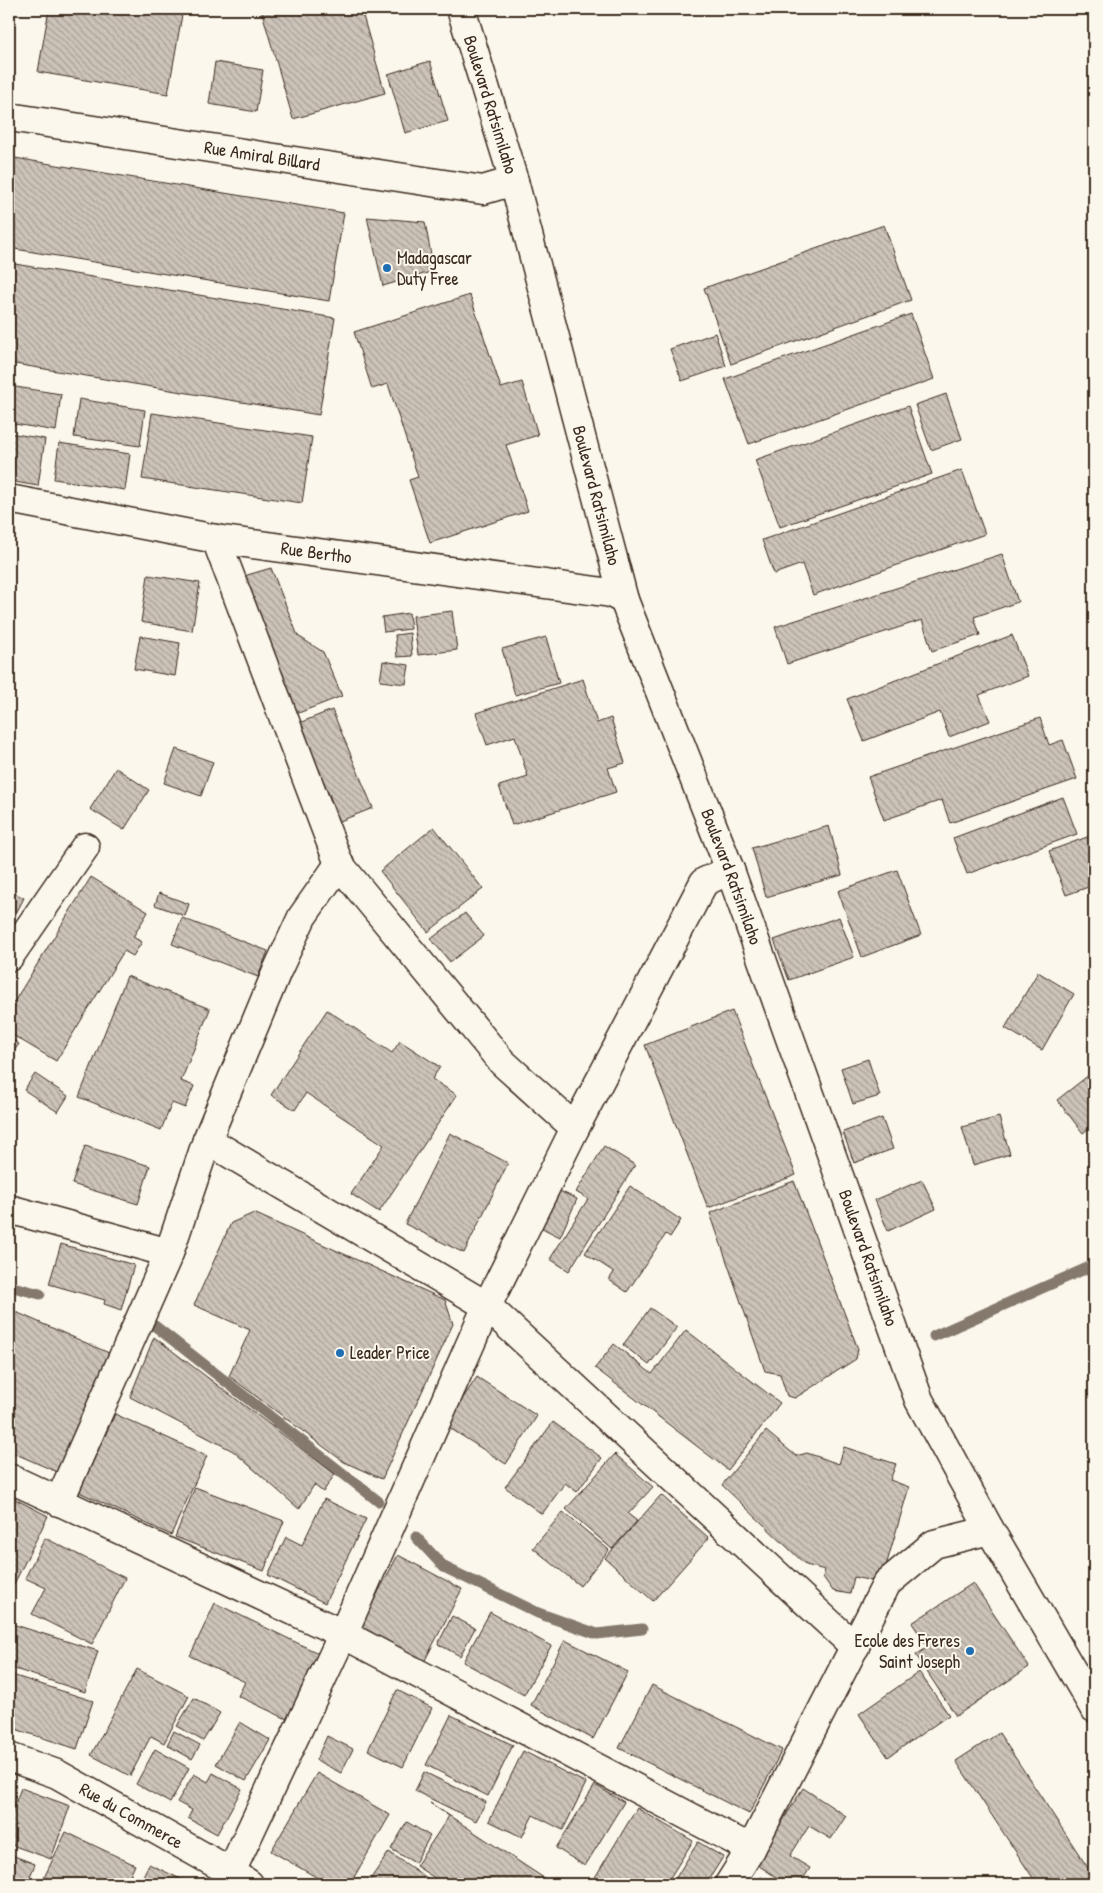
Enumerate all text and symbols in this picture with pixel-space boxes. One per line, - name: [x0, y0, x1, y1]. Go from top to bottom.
- street label: Boulevard Ratsimilaho: [458, 32, 524, 177]
- street label: Rue Amiral Billard: [203, 134, 322, 177]
- place label: Madagascar Duty Free: [397, 245, 472, 291]
- marker: Madagascar Duty Free: [381, 262, 393, 274]
- street label: Boulevard Ratsimilaho: [567, 423, 627, 568]
- street label: Rue Bertho: [279, 535, 353, 569]
- street label: Boulevard Ratsimilaho: [695, 805, 769, 948]
- street label: Boulevard Ratsimilaho: [833, 1186, 905, 1329]
- place label: Leader Price: [350, 1340, 430, 1365]
- marker: Leader Price: [334, 1347, 346, 1359]
- place label: Ecole des Freres Saint Joseph: [855, 1628, 960, 1674]
- marker: Ecole des Freres Saint Joseph: [964, 1645, 976, 1657]
- street label: Rue du Commerce: [75, 1776, 188, 1854]

